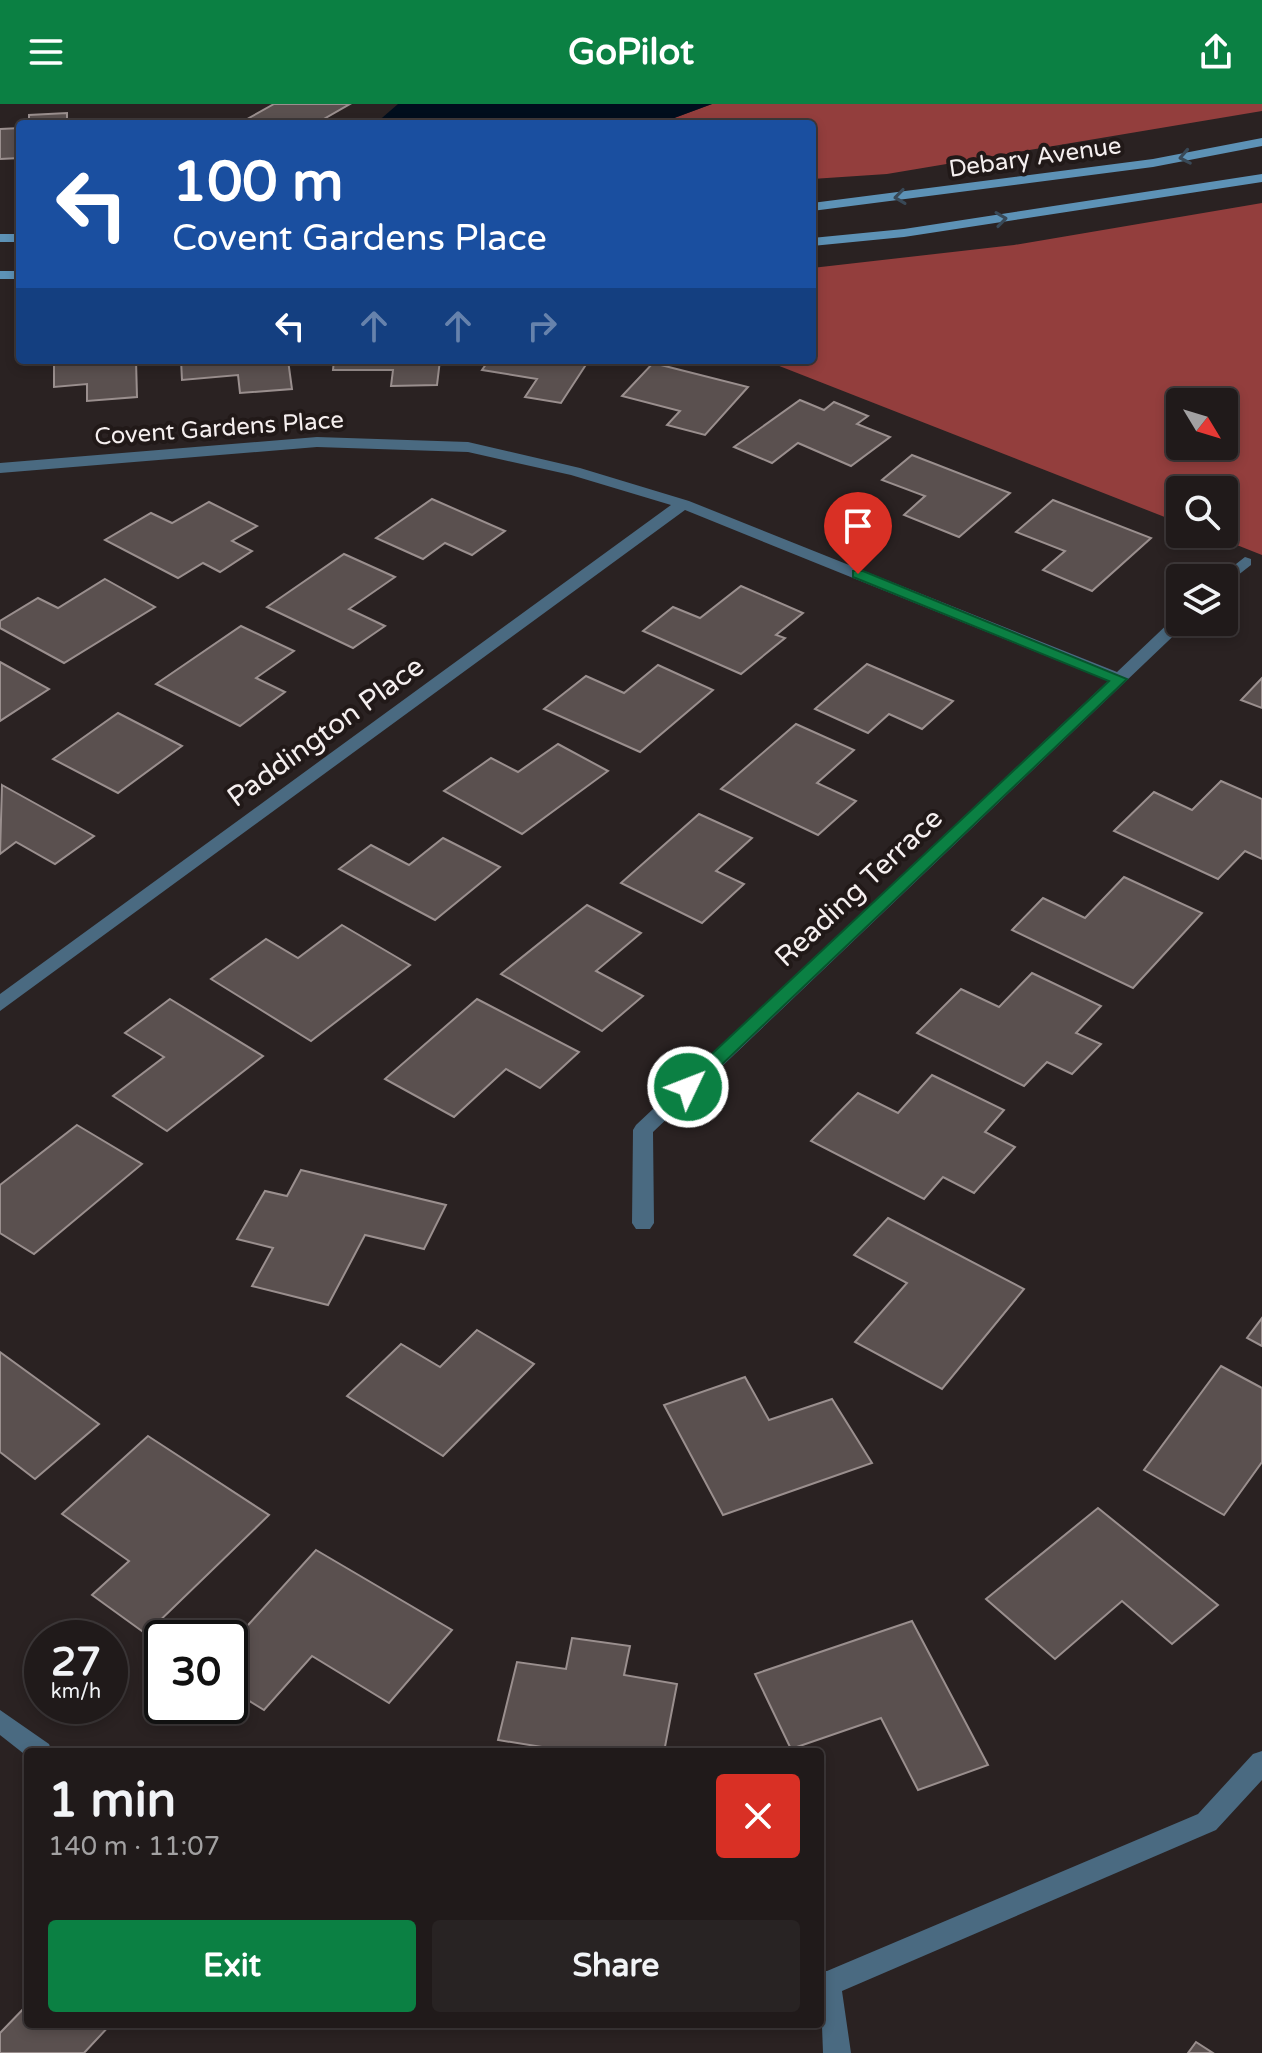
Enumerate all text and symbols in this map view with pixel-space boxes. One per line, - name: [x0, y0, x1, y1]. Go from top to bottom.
- icon: menu: [24, 30, 68, 74]
- icon: share: [1194, 30, 1238, 74]
- text: GoPilot: [568, 31, 694, 74]
- street label: Debary Avenue: [947, 131, 1123, 184]
- one-way arrow: [1179, 148, 1192, 165]
- text: 100 m: [172, 149, 343, 216]
- icon: left: [40, 152, 144, 256]
- one-way arrow: [893, 188, 907, 205]
- one-way arrow: [994, 211, 1007, 228]
- text: Covent Gardens Place: [172, 217, 547, 260]
- icon: left: [268, 304, 312, 348]
- icon: ahead: [352, 304, 396, 348]
- icon: ahead: [436, 304, 480, 348]
- icon: right: [520, 304, 564, 348]
- north arrow: [1166, 388, 1238, 460]
- map controls: [1166, 388, 1238, 636]
- street label: Covent Gardens Place: [93, 405, 345, 452]
- button: search: [1166, 476, 1238, 548]
- pin: [824, 492, 892, 574]
- icon: arrive: [836, 504, 880, 548]
- button: layers: [1166, 564, 1238, 636]
- street label: Paddington Place: [221, 649, 431, 815]
- street label: Reading Terrace: [768, 801, 950, 974]
- position arrow: [646, 1045, 730, 1129]
- speed limit sign: 30: [144, 1620, 248, 1724]
- text: 27: [51, 1638, 101, 1686]
- text: km/h: [51, 1680, 101, 1704]
- text: 1 min: [48, 1772, 176, 1830]
- button: close: [716, 1774, 800, 1858]
- text: 140 m · 11:07: [48, 1831, 220, 1862]
- button: Exit: [48, 1920, 416, 2012]
- button: Share: [432, 1920, 800, 2012]

